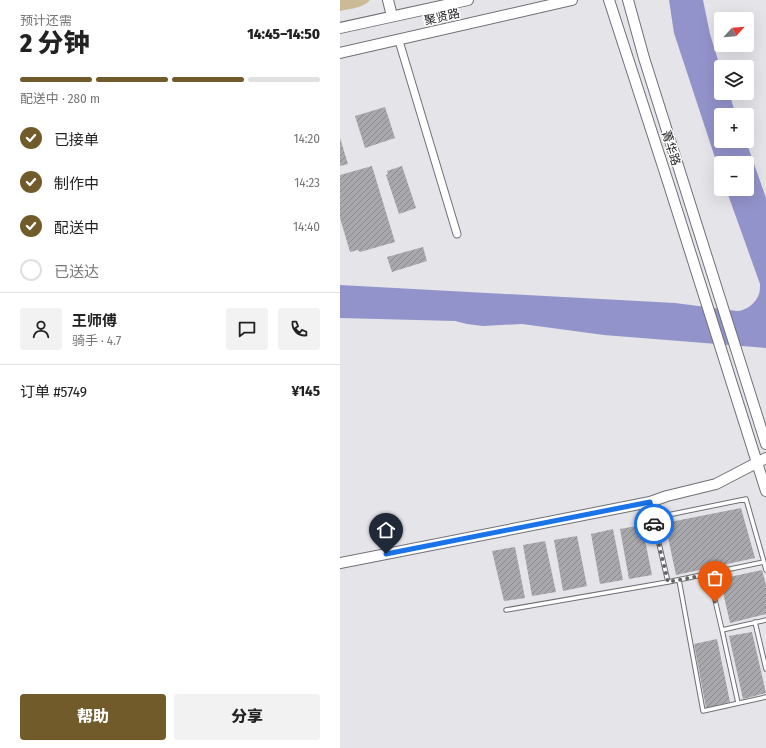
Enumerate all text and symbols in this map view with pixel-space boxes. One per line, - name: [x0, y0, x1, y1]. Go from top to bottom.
- street label: 聚贤路: [423, 6, 461, 28]
- north arrow: [714, 12, 754, 52]
- map controls: [714, 12, 754, 196]
- text: 预计还需: [20, 13, 72, 28]
- text: 14:45–14:50: [247, 25, 320, 43]
- text: 2 分钟: [20, 28, 89, 59]
- button: layers: [714, 60, 754, 100]
- text: 配送中 · 280 m: [20, 91, 100, 106]
- button: +: [714, 108, 754, 148]
- icon: check: [20, 127, 42, 149]
- street label: 菁华路: [659, 129, 683, 167]
- text: 已接单: [54, 131, 99, 149]
- text: 14:20: [293, 131, 320, 146]
- button: −: [714, 156, 754, 196]
- icon: check: [20, 171, 42, 193]
- text: 制作中: [54, 175, 99, 193]
- text: 14:23: [294, 175, 320, 190]
- icon: check: [20, 215, 42, 237]
- text: 配送中: [54, 219, 99, 237]
- text: 14:40: [293, 219, 320, 234]
- text: 已送达: [54, 263, 99, 281]
- button: person: [20, 308, 62, 350]
- button: chat: [226, 308, 268, 350]
- button: phone: [278, 308, 320, 350]
- text: 王师傅: [72, 312, 117, 330]
- text: 骑手 · 4.7: [72, 333, 121, 348]
- text: ¥145: [291, 382, 320, 400]
- text: 订单 #5749: [20, 383, 87, 401]
- courier: [634, 504, 674, 544]
- pin: [369, 513, 403, 554]
- icon: car: [643, 513, 665, 535]
- icon: home: [375, 519, 397, 541]
- pin: [698, 561, 732, 602]
- icon: bag: [704, 567, 726, 589]
- button: 帮助: [20, 694, 166, 740]
- button: 分享: [174, 694, 320, 740]

